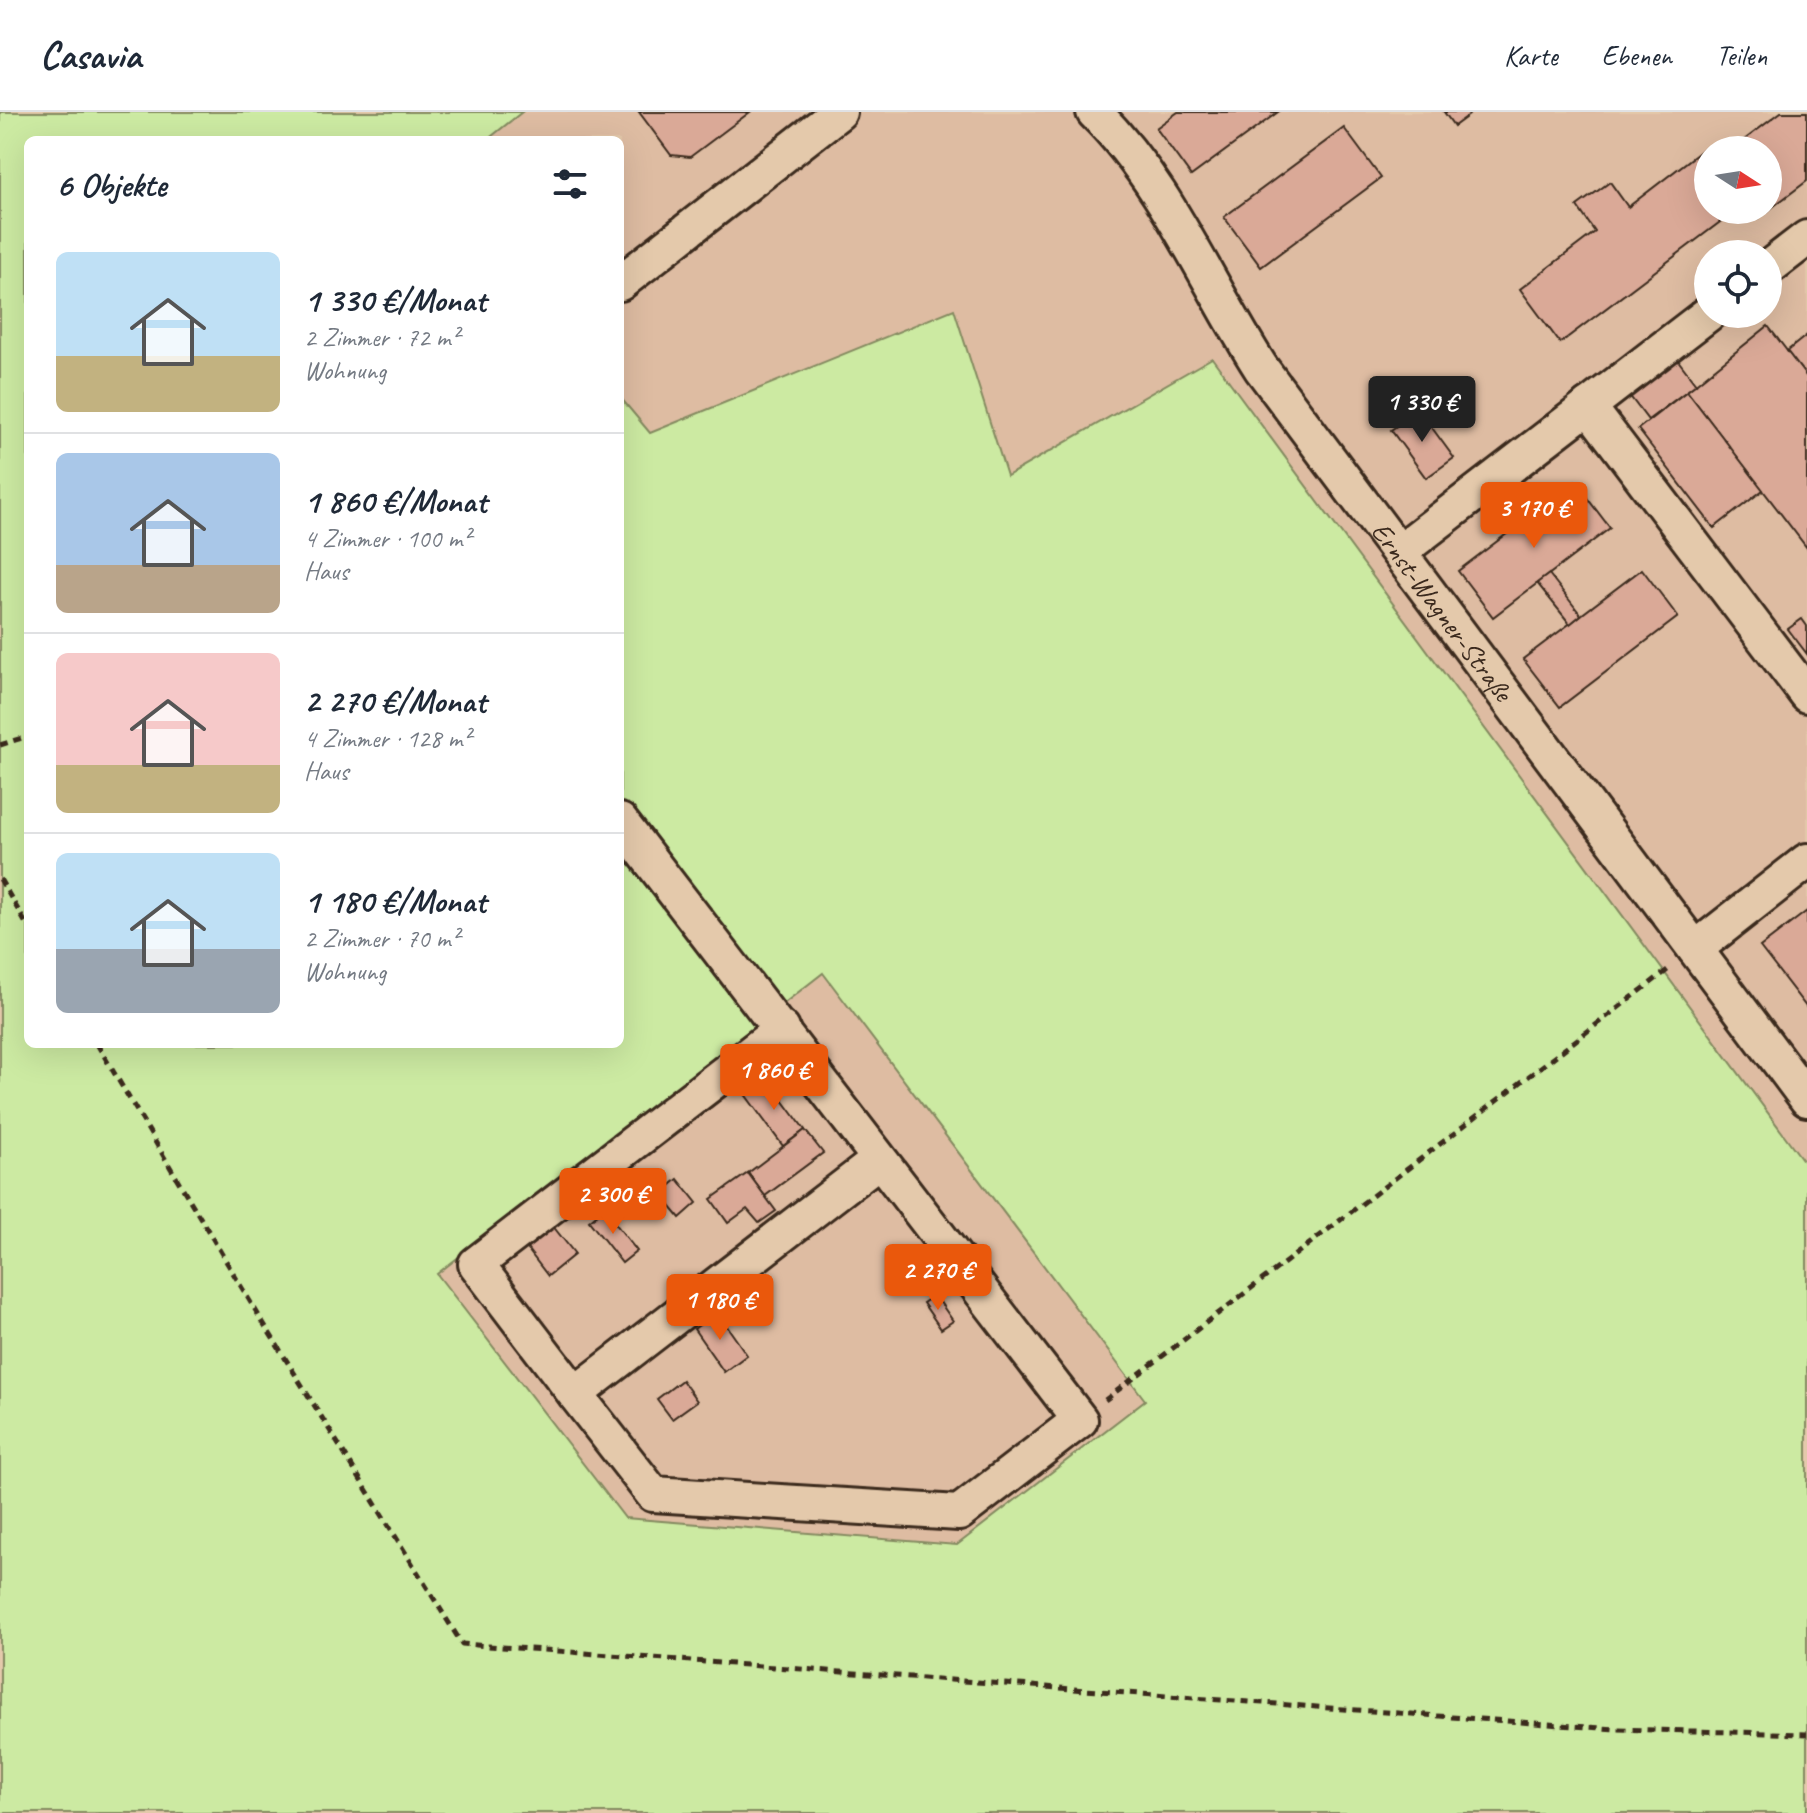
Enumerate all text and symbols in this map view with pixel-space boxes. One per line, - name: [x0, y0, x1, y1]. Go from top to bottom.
- text: Casavia: [40, 32, 141, 79]
- text: Karte: [1504, 38, 1558, 73]
- text: Ebenen: [1602, 38, 1672, 73]
- text: Teilen: [1716, 38, 1767, 73]
- north arrow: [1694, 136, 1782, 224]
- map controls: [1694, 136, 1782, 328]
- icon: filters: [548, 162, 592, 206]
- text: 6 Objekte: [56, 163, 166, 206]
- button: locate: [1694, 240, 1782, 328]
- text: 1 330 €/Monat: [304, 278, 486, 321]
- icon: home: [120, 284, 216, 380]
- text: 2 Zimmer · 72 m²: [304, 321, 459, 354]
- text: Wohnung: [304, 354, 386, 387]
- pin: 1 330 €: [1348, 376, 1496, 444]
- text: 1 330 €: [1386, 385, 1458, 418]
- text: 1 860 €/Monat: [304, 479, 487, 522]
- pin: 3 170 €: [1460, 482, 1608, 550]
- icon: home: [120, 485, 216, 581]
- text: 3 170 €: [1499, 491, 1569, 524]
- street label: Ernst-Wagner-Straße: [1364, 515, 1522, 709]
- text: 4 Zimmer · 100 m²: [304, 522, 470, 555]
- text: Haus: [304, 555, 349, 588]
- text: 2 270 €/Monat: [304, 679, 486, 722]
- icon: home: [120, 685, 216, 781]
- text: 4 Zimmer · 128 m²: [304, 722, 470, 755]
- text: Haus: [304, 755, 349, 788]
- text: 1 180 €/Monat: [304, 879, 486, 922]
- icon: home: [120, 885, 216, 981]
- text: 2 Zimmer · 70 m²: [304, 922, 459, 955]
- text: Wohnung: [304, 955, 386, 988]
- pin: 1 860 €: [700, 1044, 848, 1112]
- text: 1 860 €: [738, 1053, 810, 1086]
- pin: 2 300 €: [539, 1168, 687, 1236]
- text: 2 300 €: [577, 1177, 649, 1210]
- pin: 2 270 €: [864, 1244, 1012, 1312]
- text: 2 270 €: [903, 1253, 973, 1286]
- pin: 1 180 €: [646, 1274, 794, 1342]
- text: 1 180 €: [684, 1283, 756, 1316]

